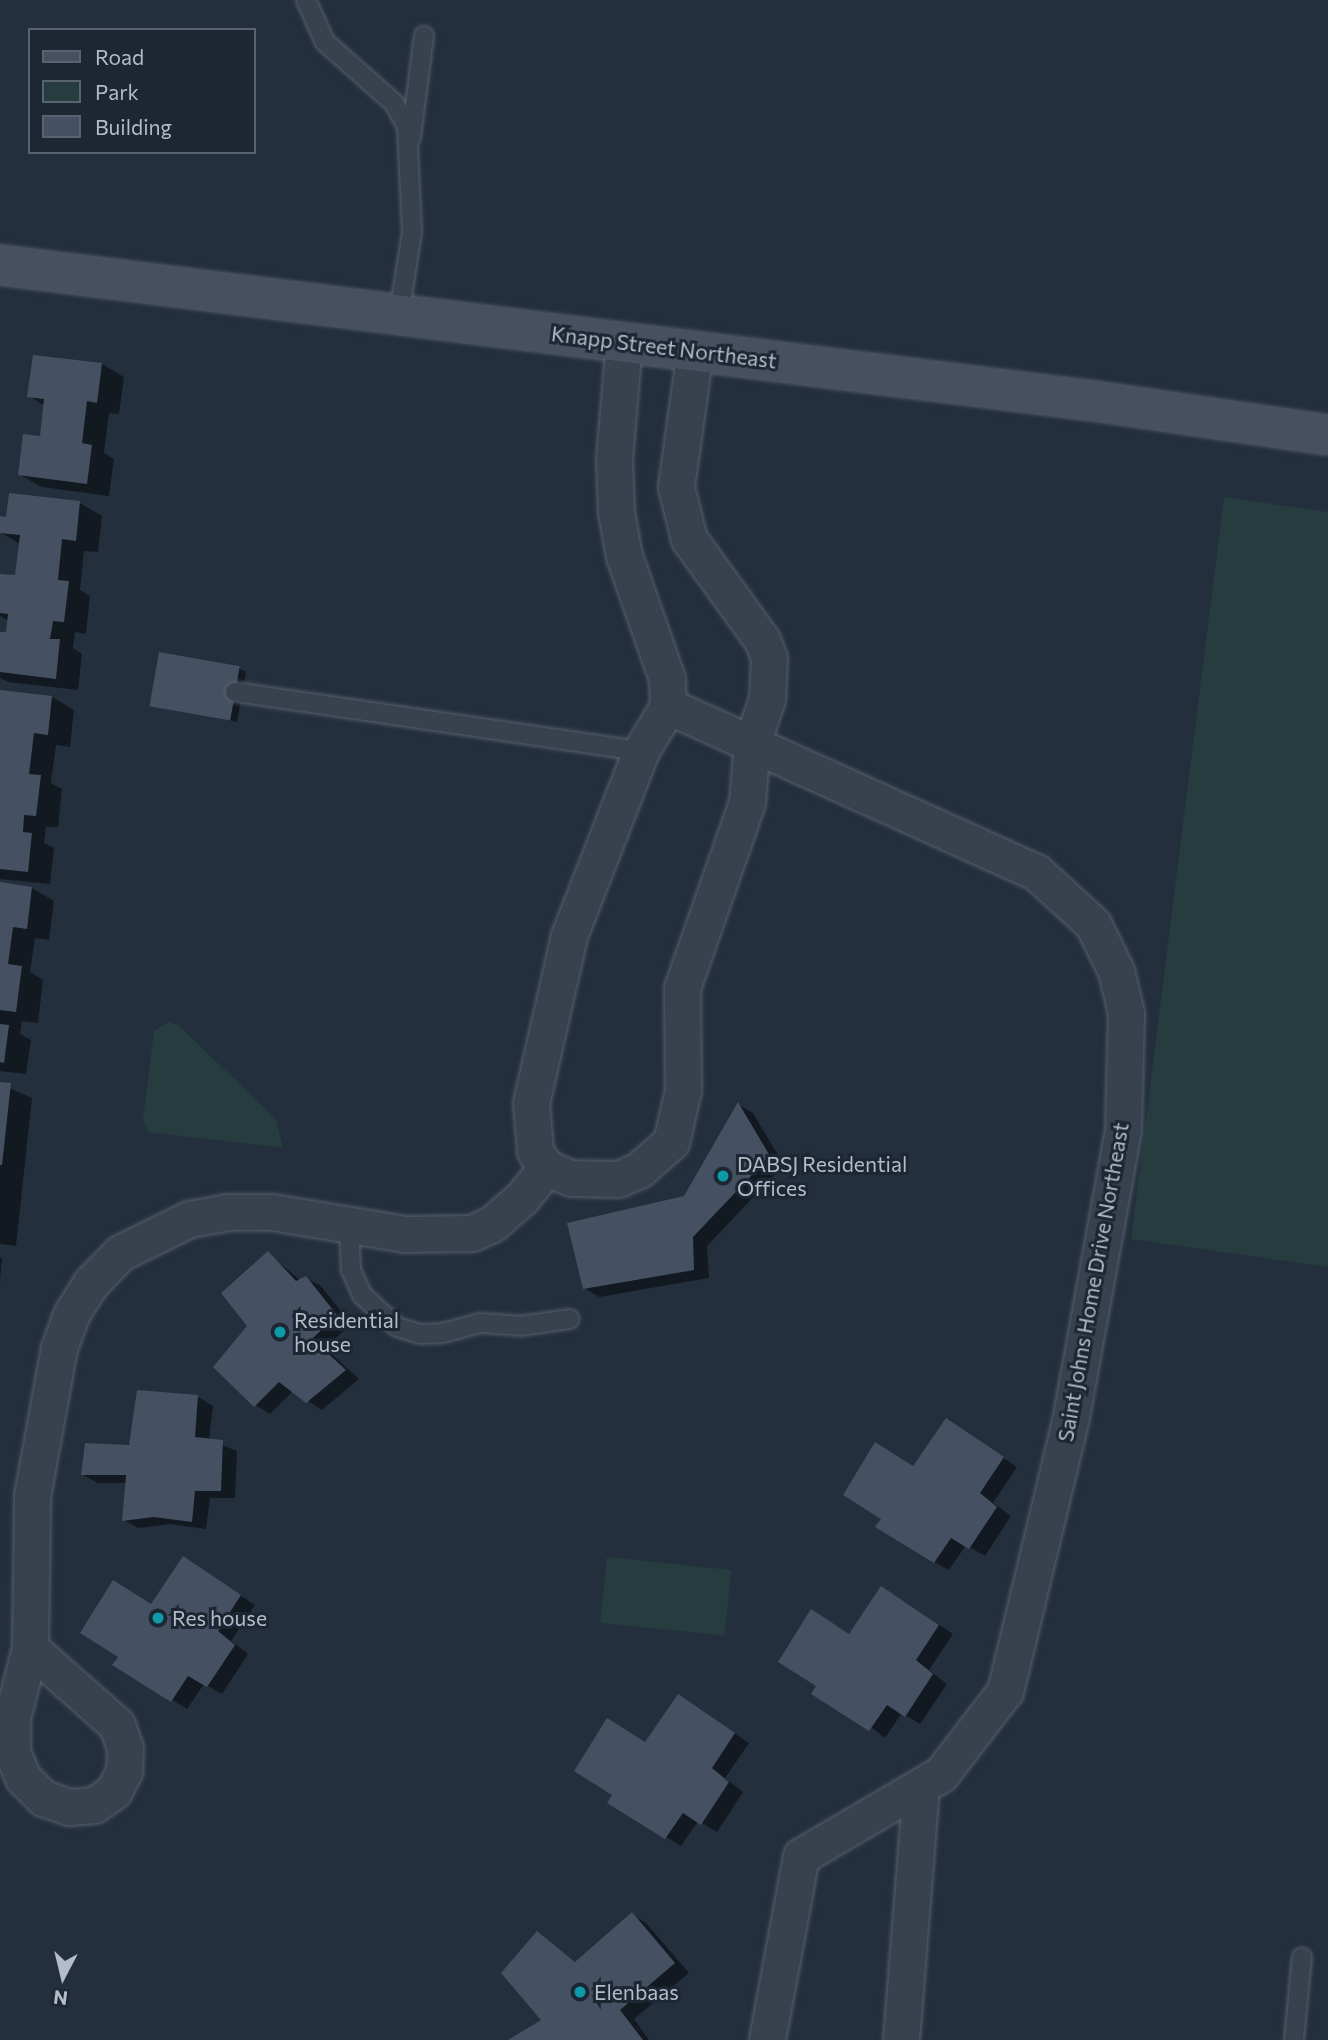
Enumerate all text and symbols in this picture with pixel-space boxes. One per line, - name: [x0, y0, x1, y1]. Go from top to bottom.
- legend: [28, 28, 256, 154]
- text: Road: [95, 44, 144, 69]
- text: Park: [95, 79, 139, 104]
- text: Building: [95, 114, 172, 139]
- street label: Knapp Street Northeast: [550, 321, 778, 373]
- street label: Saint Johns Home Drive Northeast: [1052, 1120, 1134, 1444]
- place label: DABSJ Residential Offices: [737, 1151, 907, 1201]
- marker: DABSJ Residential Offices: [715, 1168, 731, 1184]
- place label: Residential house: [294, 1307, 399, 1357]
- marker: Residential house: [272, 1324, 288, 1340]
- place label: Res house: [172, 1605, 267, 1631]
- marker: Res house: [150, 1610, 166, 1626]
- north arrow: [28, 1942, 98, 2012]
- place label: Elenbaas: [594, 1979, 679, 2005]
- marker: Elenbaas: [572, 1984, 588, 2000]
- text: N: [52, 1986, 69, 2011]

